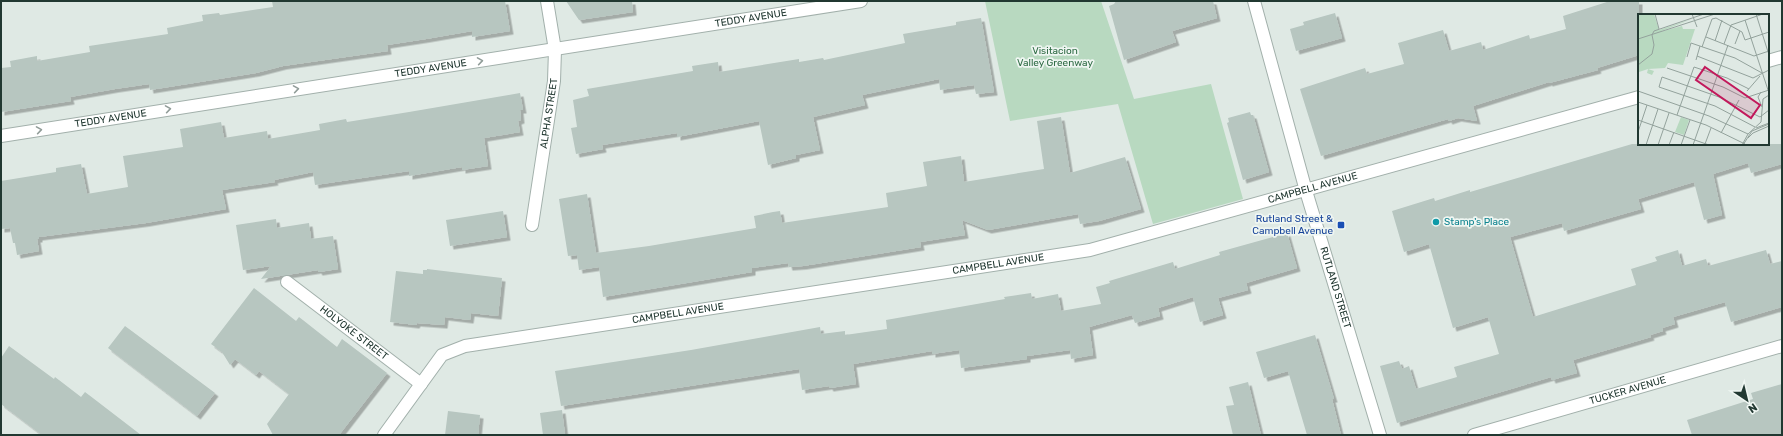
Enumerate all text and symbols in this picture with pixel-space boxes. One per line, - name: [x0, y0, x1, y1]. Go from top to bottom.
- street label: TEDDY AVENUE: [714, 7, 788, 30]
- inset map: [1638, 14, 1769, 145]
- park label: Visitacion Valley Greenway: [1017, 45, 1093, 69]
- street label: TEDDY AVENUE: [394, 57, 468, 80]
- one-way arrow: [477, 57, 483, 66]
- street label: ALPHA STREET: [538, 78, 560, 149]
- one-way arrow: [293, 85, 299, 94]
- one-way arrow: [165, 105, 171, 114]
- street label: TEDDY AVENUE: [74, 107, 147, 130]
- one-way arrow: [36, 126, 43, 135]
- street label: CAMPBELL AVENUE: [1267, 170, 1359, 206]
- place label: Rutland Street & Campbell Avenue: [1252, 213, 1333, 237]
- place label: Stamp's Place: [1444, 216, 1510, 228]
- marker: Stamp's Place: [1431, 217, 1441, 227]
- marker: Rutland Street & Campbell Avenue: [1336, 220, 1346, 230]
- street label: RUTLAND STREET: [1317, 246, 1353, 330]
- street label: CAMPBELL AVENUE: [952, 251, 1045, 277]
- street label: CAMPBELL AVENUE: [631, 300, 725, 326]
- street label: HOLYOKE STREET: [317, 303, 390, 363]
- street label: TUCKER AVENUE: [1588, 374, 1667, 407]
- north arrow: [1727, 380, 1767, 420]
- text: N: [1745, 400, 1759, 415]

